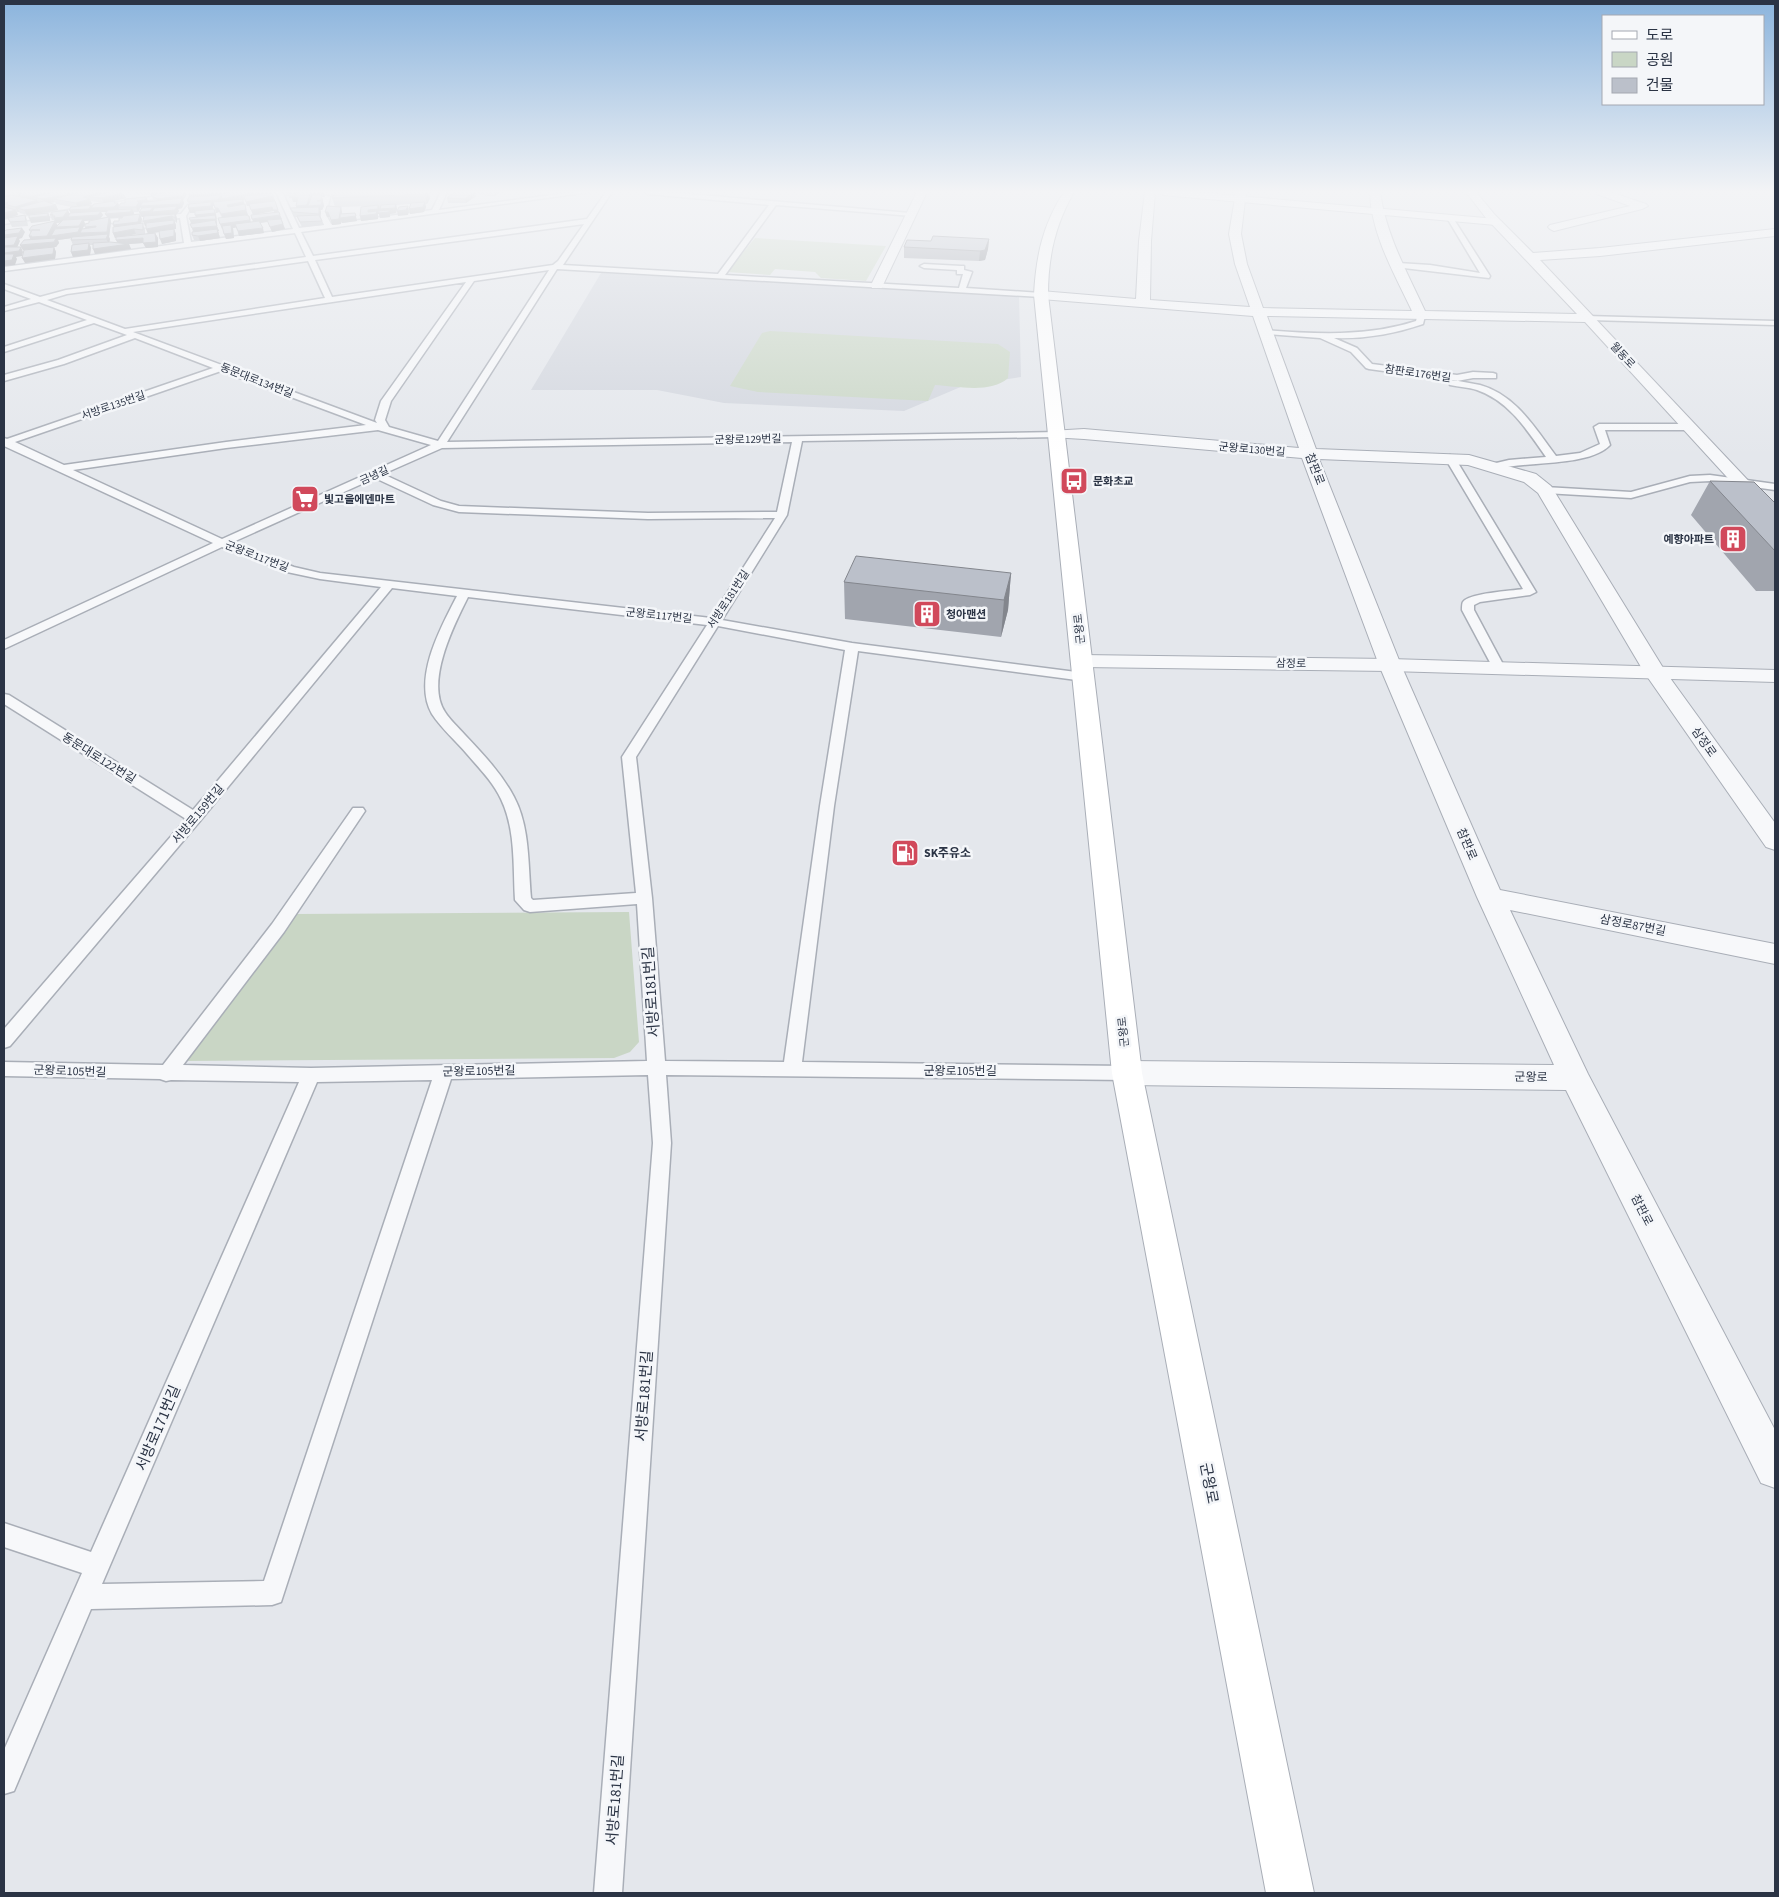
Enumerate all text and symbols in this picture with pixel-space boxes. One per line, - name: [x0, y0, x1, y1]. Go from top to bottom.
- legend: [1602, 15, 1764, 105]
- text: 도로: [1646, 25, 1674, 46]
- text: 공원: [1646, 50, 1674, 71]
- text: 건물: [1646, 75, 1674, 96]
- street label: 월동로: [1607, 339, 1638, 372]
- street label: 동문대로134번길: [218, 360, 296, 401]
- street label: 참판로176번길: [1384, 361, 1452, 386]
- street label: 서방로135번길: [79, 387, 147, 423]
- street label: 군왕로129번길: [714, 431, 782, 448]
- street label: 군왕로130번길: [1218, 439, 1286, 460]
- street label: 참판로: [1301, 451, 1328, 488]
- street label: 금녕길: [357, 462, 391, 488]
- bus stop icon: 문화초교: [1059, 466, 1089, 496]
- place label: 문화초교: [1093, 474, 1133, 489]
- supermarket icon: 빛고을에덴마트: [290, 484, 320, 514]
- place label: 빛고을에덴마트: [324, 492, 395, 507]
- building icon: 예향아파트: [1718, 524, 1748, 554]
- place label: 예향아파트: [1663, 532, 1714, 547]
- street label: 군왕로117번길: [223, 537, 291, 575]
- street label: 서방로181번길: [704, 567, 753, 631]
- building icon: 청아맨션: [912, 599, 942, 629]
- street label: 군왕로117번길: [625, 605, 693, 626]
- place label: 청아맨션: [946, 607, 986, 622]
- street label: 군왕로: [1070, 613, 1089, 645]
- street label: 삼정로: [1276, 656, 1306, 671]
- street label: 삼정로: [1687, 724, 1720, 761]
- street label: 동문대로122번길: [59, 729, 139, 788]
- street label: 서방로159번길: [168, 781, 228, 848]
- street label: 참판로: [1452, 826, 1481, 863]
- fuel station icon: SK주유소: [890, 838, 920, 868]
- place label: SK주유소: [924, 845, 971, 862]
- street label: 삼정로87번길: [1598, 911, 1667, 940]
- street label: 서방로181번길: [638, 946, 665, 1038]
- street label: 군왕로: [1114, 1016, 1133, 1048]
- street label: 군왕로105번길: [33, 1062, 107, 1081]
- street label: 군왕로105번길: [442, 1062, 516, 1081]
- street label: 군왕로105번길: [923, 1063, 997, 1080]
- street label: 군왕로: [1514, 1069, 1548, 1086]
- street label: 참판로: [1626, 1192, 1657, 1229]
- street label: 서방로181번길: [631, 1350, 658, 1442]
- street label: 서방로171번길: [131, 1382, 186, 1474]
- street label: 군왕로: [1194, 1461, 1223, 1505]
- street label: 서방로181번길: [602, 1754, 629, 1846]

